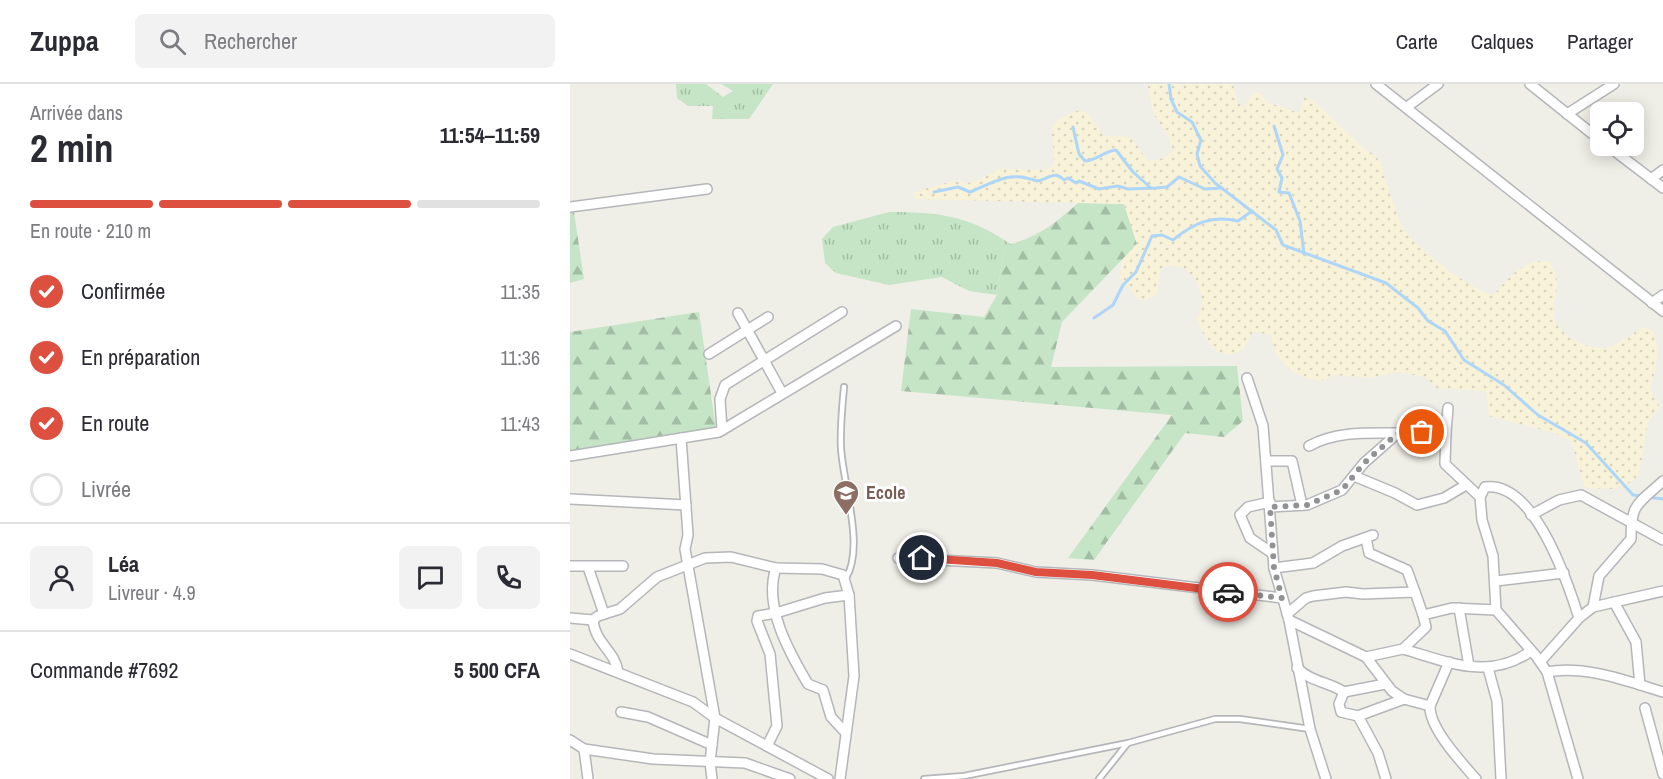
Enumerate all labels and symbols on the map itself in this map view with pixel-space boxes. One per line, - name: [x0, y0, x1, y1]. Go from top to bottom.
- pin: [1396, 406, 1447, 457]
- school or university icon: Ecole: [831, 478, 861, 516]
- place label: Ecole: [866, 480, 905, 505]
- pin: [896, 532, 947, 583]
- courier: [1198, 562, 1258, 622]

